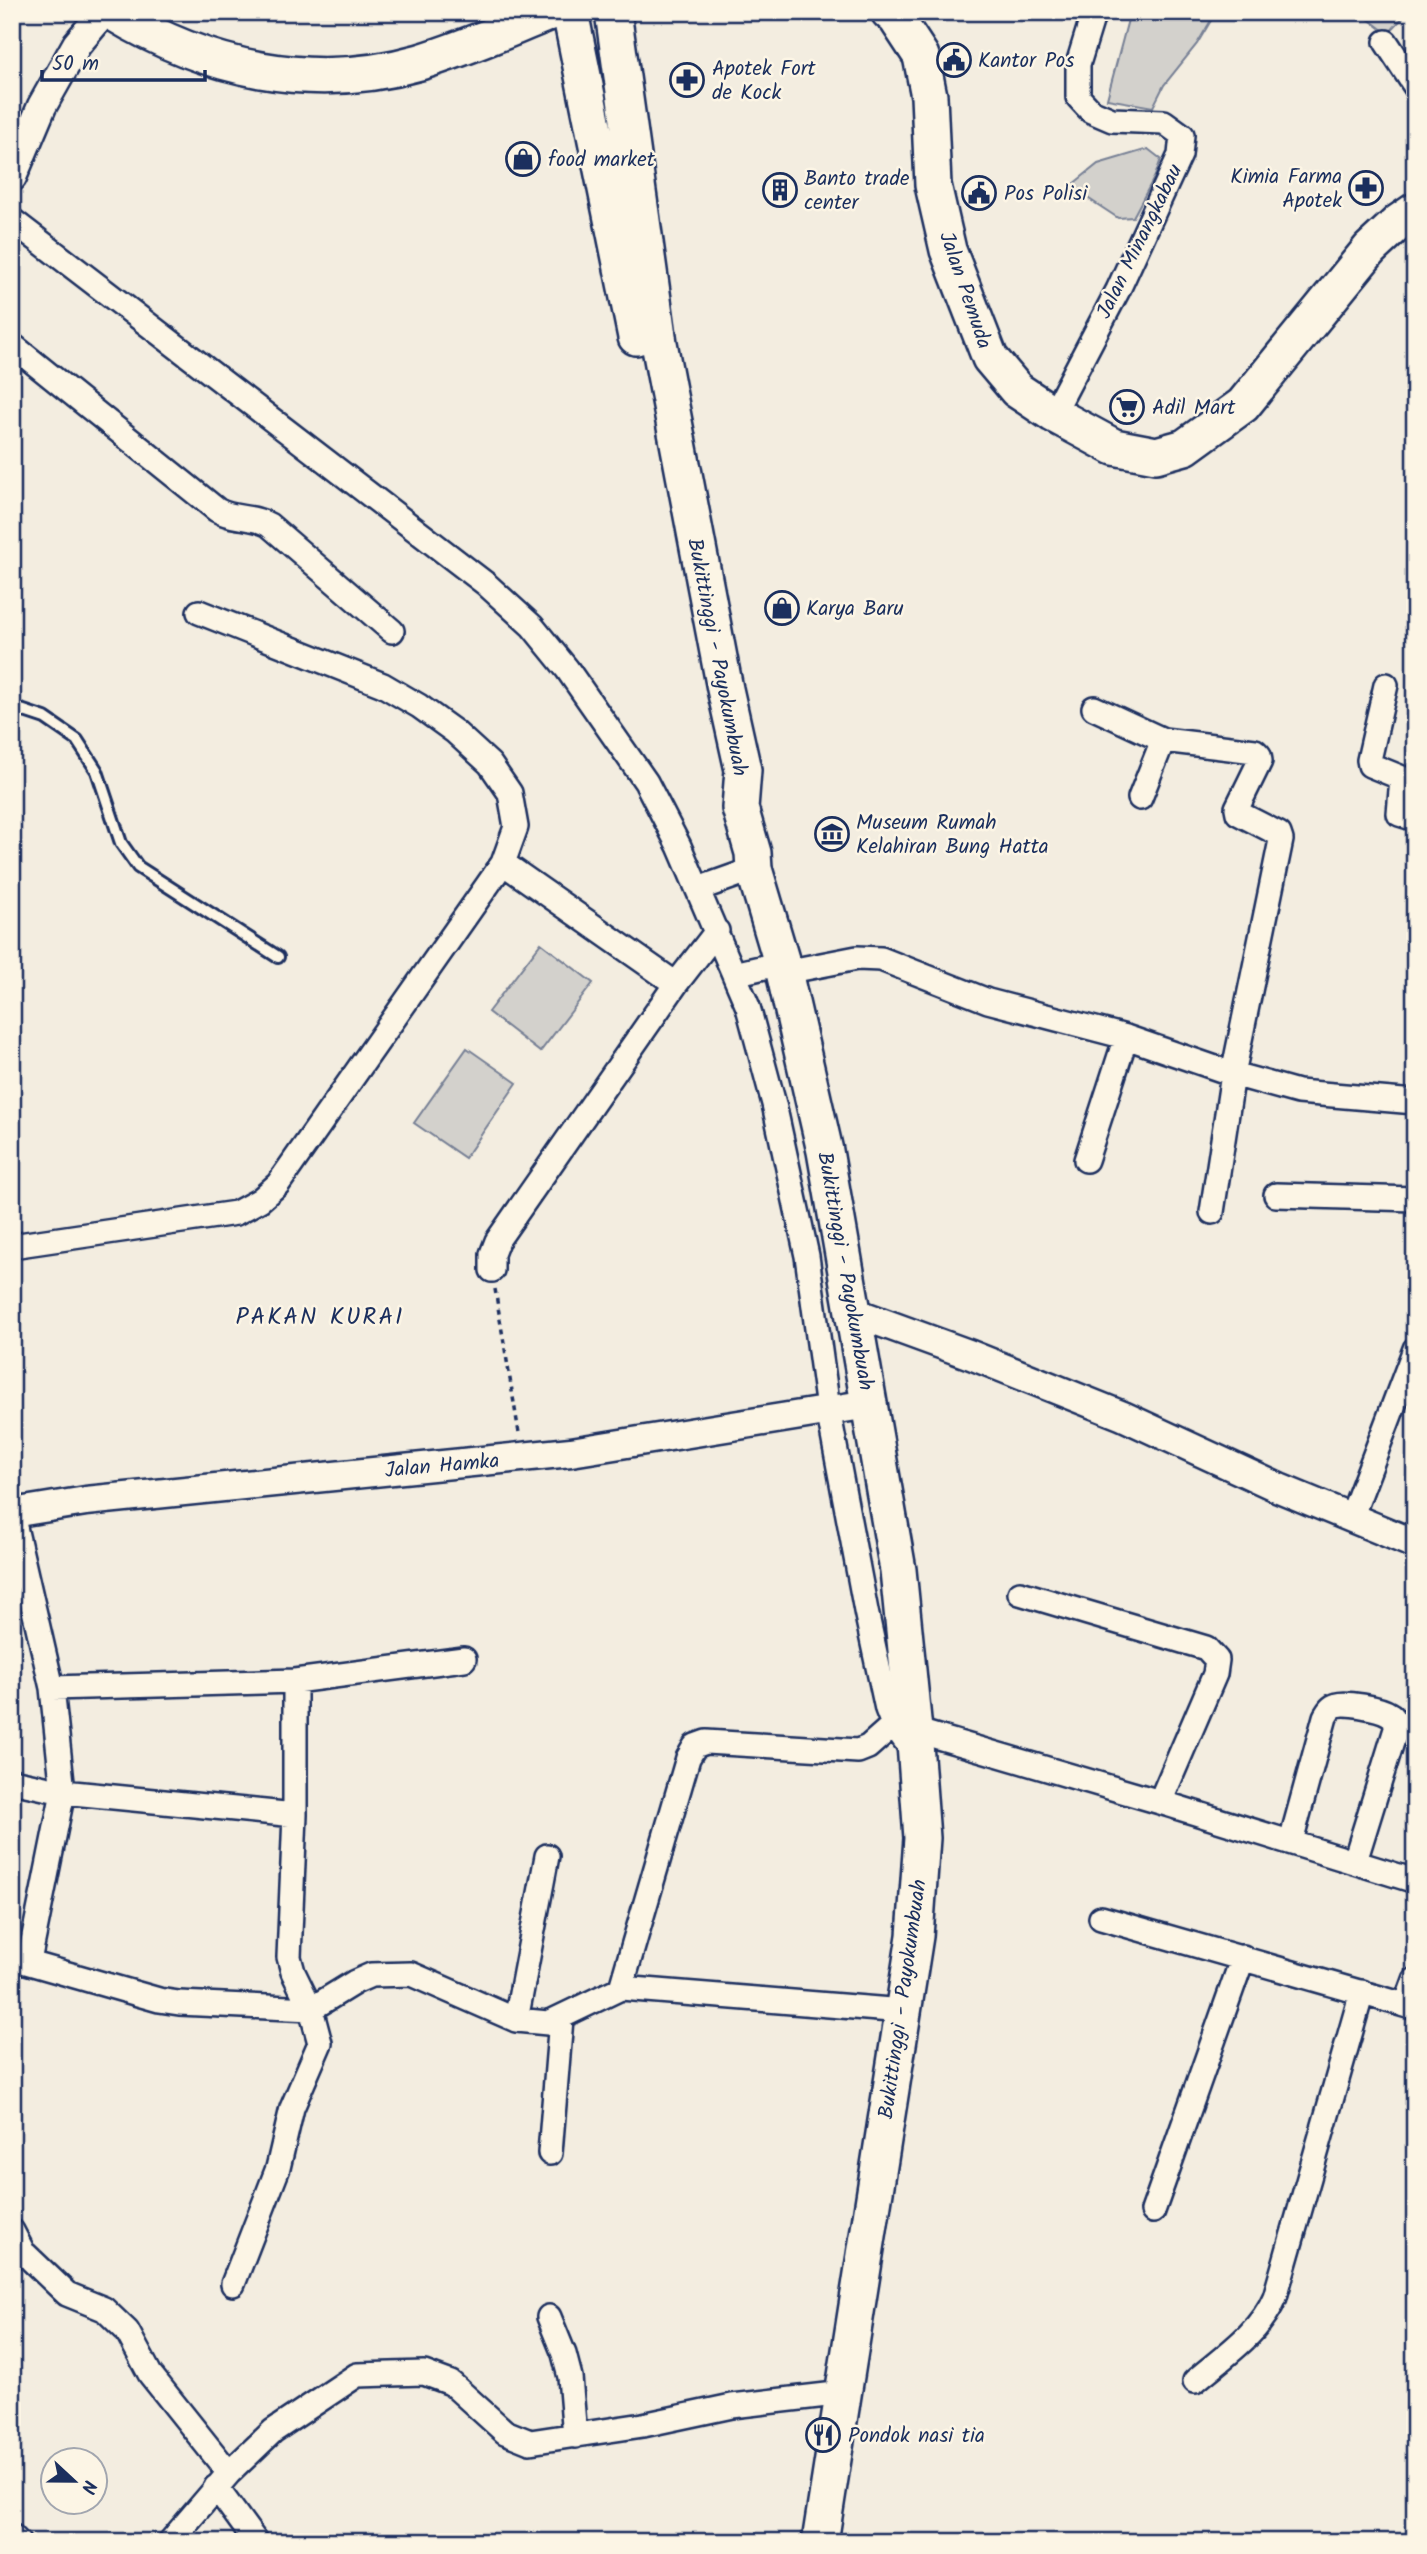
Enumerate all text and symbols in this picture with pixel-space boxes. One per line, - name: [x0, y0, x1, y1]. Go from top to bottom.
- scale bar: [42, 38, 205, 82]
- public building icon: Kantor Pos: [935, 41, 973, 79]
- place label: Kantor Pos: [978, 45, 1074, 78]
- text: 50 m: [52, 48, 99, 81]
- place label: Apotek Fort de Kock: [712, 53, 817, 110]
- pharmacy icon: Apotek Fort de Kock: [668, 61, 706, 99]
- shop icon: food market: [504, 140, 542, 178]
- place label: food market: [548, 144, 656, 177]
- street label: Jalan Minangkabau: [1089, 159, 1192, 325]
- place label: Kimia Farma Apotek: [1230, 161, 1342, 218]
- place label: Banto trade center: [804, 163, 910, 220]
- pharmacy icon: Kimia Farma Apotek: [1347, 169, 1385, 207]
- building icon: Banto trade center: [761, 171, 799, 209]
- public building icon: Pos Polisi: [960, 174, 998, 212]
- place label: Pos Polisi: [1004, 178, 1088, 211]
- street label: Jalan Pemuda: [929, 227, 1000, 354]
- supermarket icon: Adil Mart: [1108, 388, 1146, 426]
- place label: Adil Mart: [1152, 392, 1236, 425]
- street label: Bukittinggi - Payokumbuah: [677, 535, 756, 779]
- shop icon: Karya Baru: [763, 589, 801, 627]
- place label: Karya Baru: [806, 593, 904, 626]
- place label: Museum Rumah Kelahiran Bung Hatta: [856, 807, 1049, 864]
- museum icon: Museum Rumah Kelahiran Bung Hatta: [813, 815, 851, 853]
- street label: Bukittinggi - Payokumbuah: [807, 1149, 882, 1393]
- district label: PAKAN KURAI: [236, 1298, 404, 1337]
- street label: Jalan Hamka: [384, 1445, 501, 1488]
- street label: Bukittinggi - Payokumbuah: [870, 1877, 937, 2121]
- restaurant icon: Pondok nasi tia: [804, 2416, 842, 2454]
- place label: Pondok nasi tia: [848, 2420, 985, 2453]
- north arrow: [38, 2446, 108, 2516]
- text: N: [72, 2475, 104, 2498]

